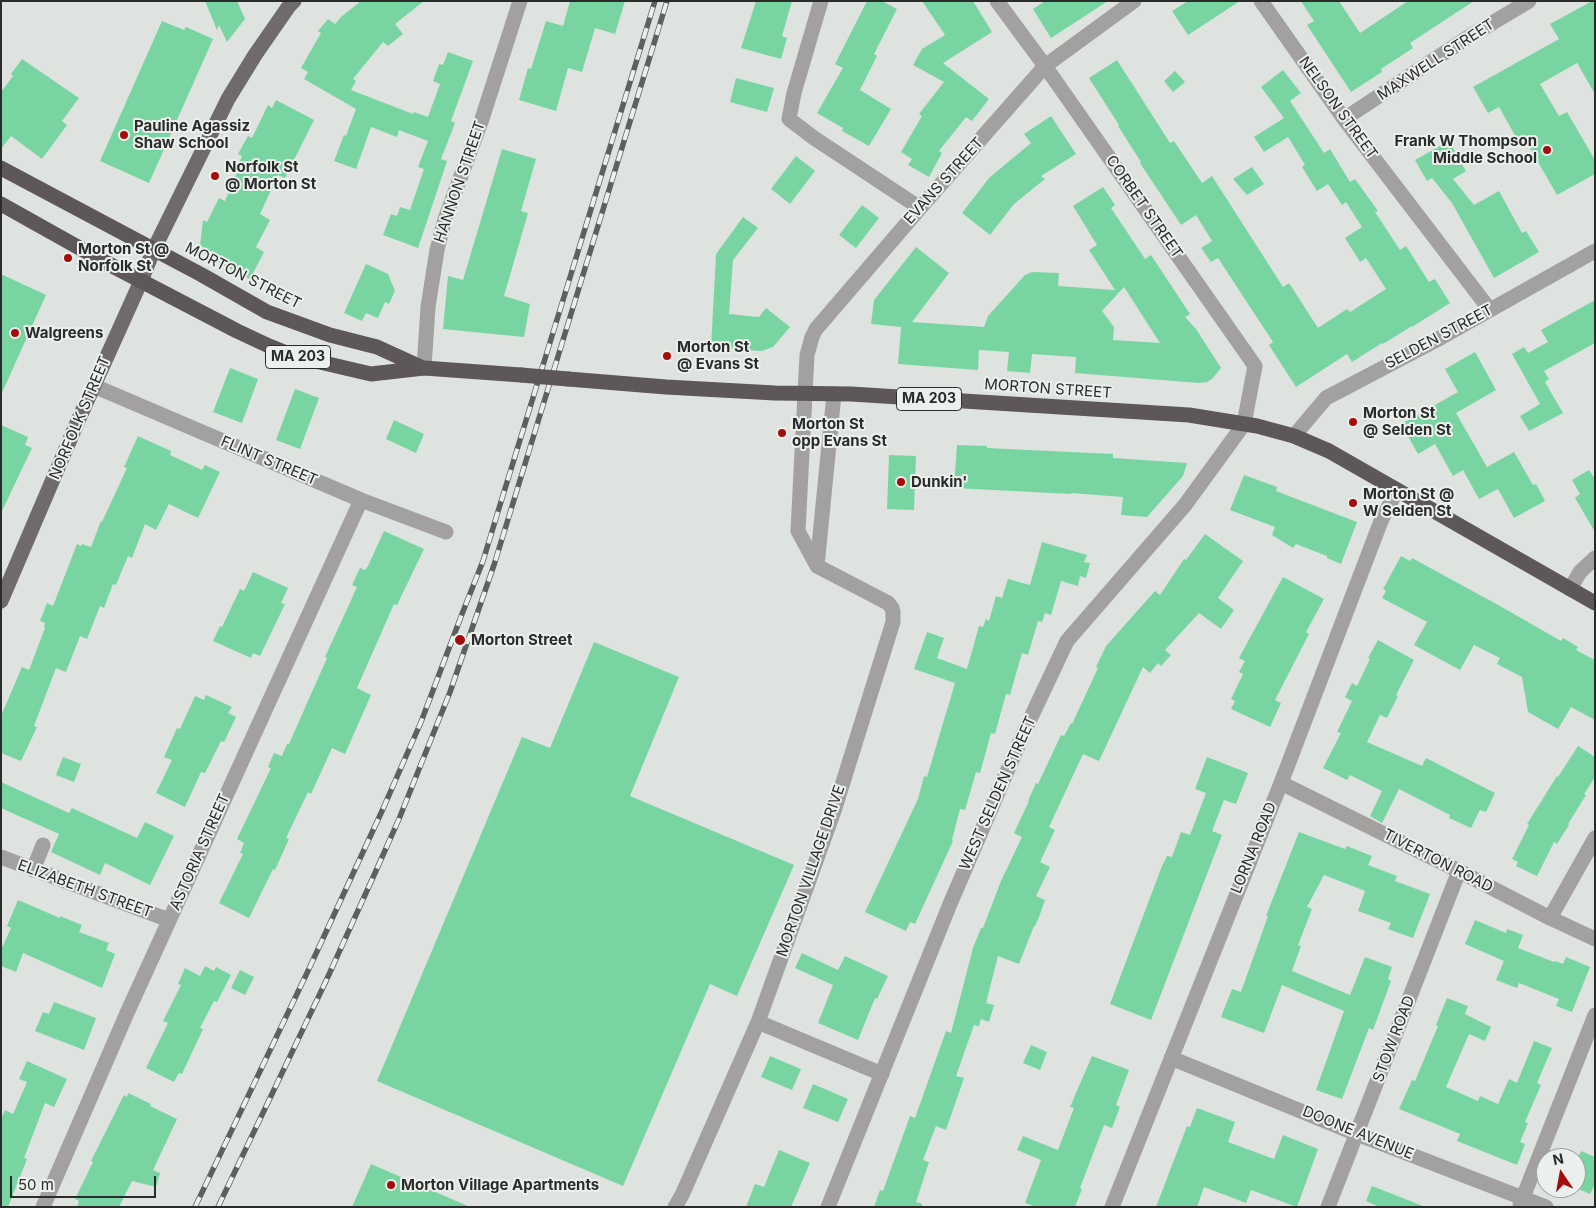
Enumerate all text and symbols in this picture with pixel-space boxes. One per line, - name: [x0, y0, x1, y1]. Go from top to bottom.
- street label: MAXWELL STREET: [1374, 15, 1498, 105]
- street label: NELSON STREET: [1295, 53, 1381, 163]
- place label: Pauline Agassiz Shaw School: [134, 117, 250, 152]
- street label: HANNON STREET: [431, 119, 489, 245]
- marker: Pauline Agassiz Shaw School: [118, 129, 130, 141]
- place label: Frank W Thompson Middle School: [1395, 132, 1537, 167]
- street label: EVANS STREET: [900, 134, 988, 228]
- marker: Frank W Thompson Middle School: [1541, 144, 1553, 156]
- street label: CORBET STREET: [1102, 152, 1186, 262]
- place label: Norfolk St @ Morton St: [225, 158, 316, 193]
- marker: Norfolk St @ Morton St: [209, 170, 221, 182]
- street label: MORTON STREET: [182, 239, 304, 313]
- place label: Morton St @ Norfolk St: [78, 240, 169, 275]
- marker: Morton St @ Norfolk St: [62, 252, 74, 264]
- street label: SELDEN STREET: [1382, 301, 1496, 373]
- place label: Walgreens: [25, 324, 103, 342]
- marker: Walgreens: [9, 327, 21, 339]
- place label: Morton St @ Evans St: [677, 338, 759, 373]
- road number: MA 203: [266, 346, 330, 368]
- marker: Morton St @ Evans St: [661, 350, 673, 362]
- street label: NORFOLK STREET: [46, 354, 114, 482]
- street label: MORTON STREET: [984, 376, 1112, 402]
- road number: MA 203: [896, 388, 962, 410]
- place label: Morton St @ Selden St: [1363, 404, 1451, 439]
- place label: Morton St opp Evans St: [792, 415, 887, 450]
- marker: Morton St @ Selden St: [1347, 416, 1359, 428]
- marker: Morton St opp Evans St: [776, 427, 788, 439]
- street label: FLINT STREET: [218, 433, 320, 489]
- place label: Dunkin': [911, 473, 967, 491]
- marker: Dunkin': [895, 476, 907, 488]
- place label: Morton St @ W Selden St: [1363, 485, 1454, 520]
- marker: Morton St @ W Selden St: [1347, 497, 1359, 509]
- place label: Morton Street: [471, 631, 572, 649]
- marker: Morton Street: [453, 633, 467, 647]
- street label: WEST SELDEN STREET: [956, 713, 1040, 873]
- street label: MORTON VILLAGE DRIVE: [773, 783, 849, 959]
- street label: ASTORIA STREET: [166, 791, 234, 913]
- street label: LORNA ROAD: [1228, 800, 1280, 896]
- street label: TIVERTON ROAD: [1380, 826, 1496, 896]
- street label: ELIZABETH STREET: [15, 856, 155, 922]
- street label: STOW ROAD: [1369, 993, 1419, 1085]
- street label: DOONE AVENUE: [1300, 1102, 1416, 1164]
- north arrow: [1536, 1148, 1586, 1198]
- text: N: [1551, 1149, 1565, 1168]
- scale bar: [12, 1166, 159, 1198]
- text: 50 m: [18, 1175, 54, 1194]
- place label: Morton Village Apartments: [401, 1176, 599, 1194]
- marker: Morton Village Apartments: [385, 1179, 397, 1191]

